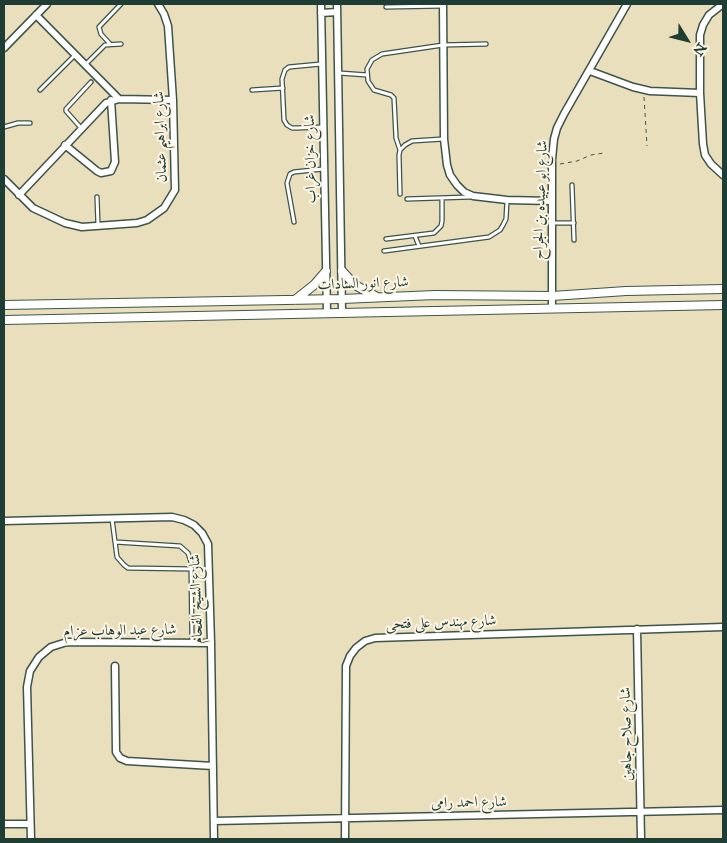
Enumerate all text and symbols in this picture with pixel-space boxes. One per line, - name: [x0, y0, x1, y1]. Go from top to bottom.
- north arrow: [662, 15, 712, 65]
- text: N: [689, 39, 710, 59]
- street label: شارع ابراهيم عثمان: [150, 91, 172, 183]
- street label: شارع خزان غراب: [301, 114, 321, 204]
- street label: شارع ابو عبيده بن الجراح: [530, 140, 552, 260]
- street label: شارع انور السادات: [317, 273, 409, 295]
- street label: شارع الشيخ الفحام: [186, 554, 208, 644]
- street label: شارع مهندس على فتحى: [385, 612, 497, 634]
- street label: شارع عبد الوهاب عزام: [63, 621, 177, 641]
- street label: شارع صلاح جاهين: [617, 687, 637, 781]
- street label: شارع احمد رامى: [431, 793, 507, 813]

